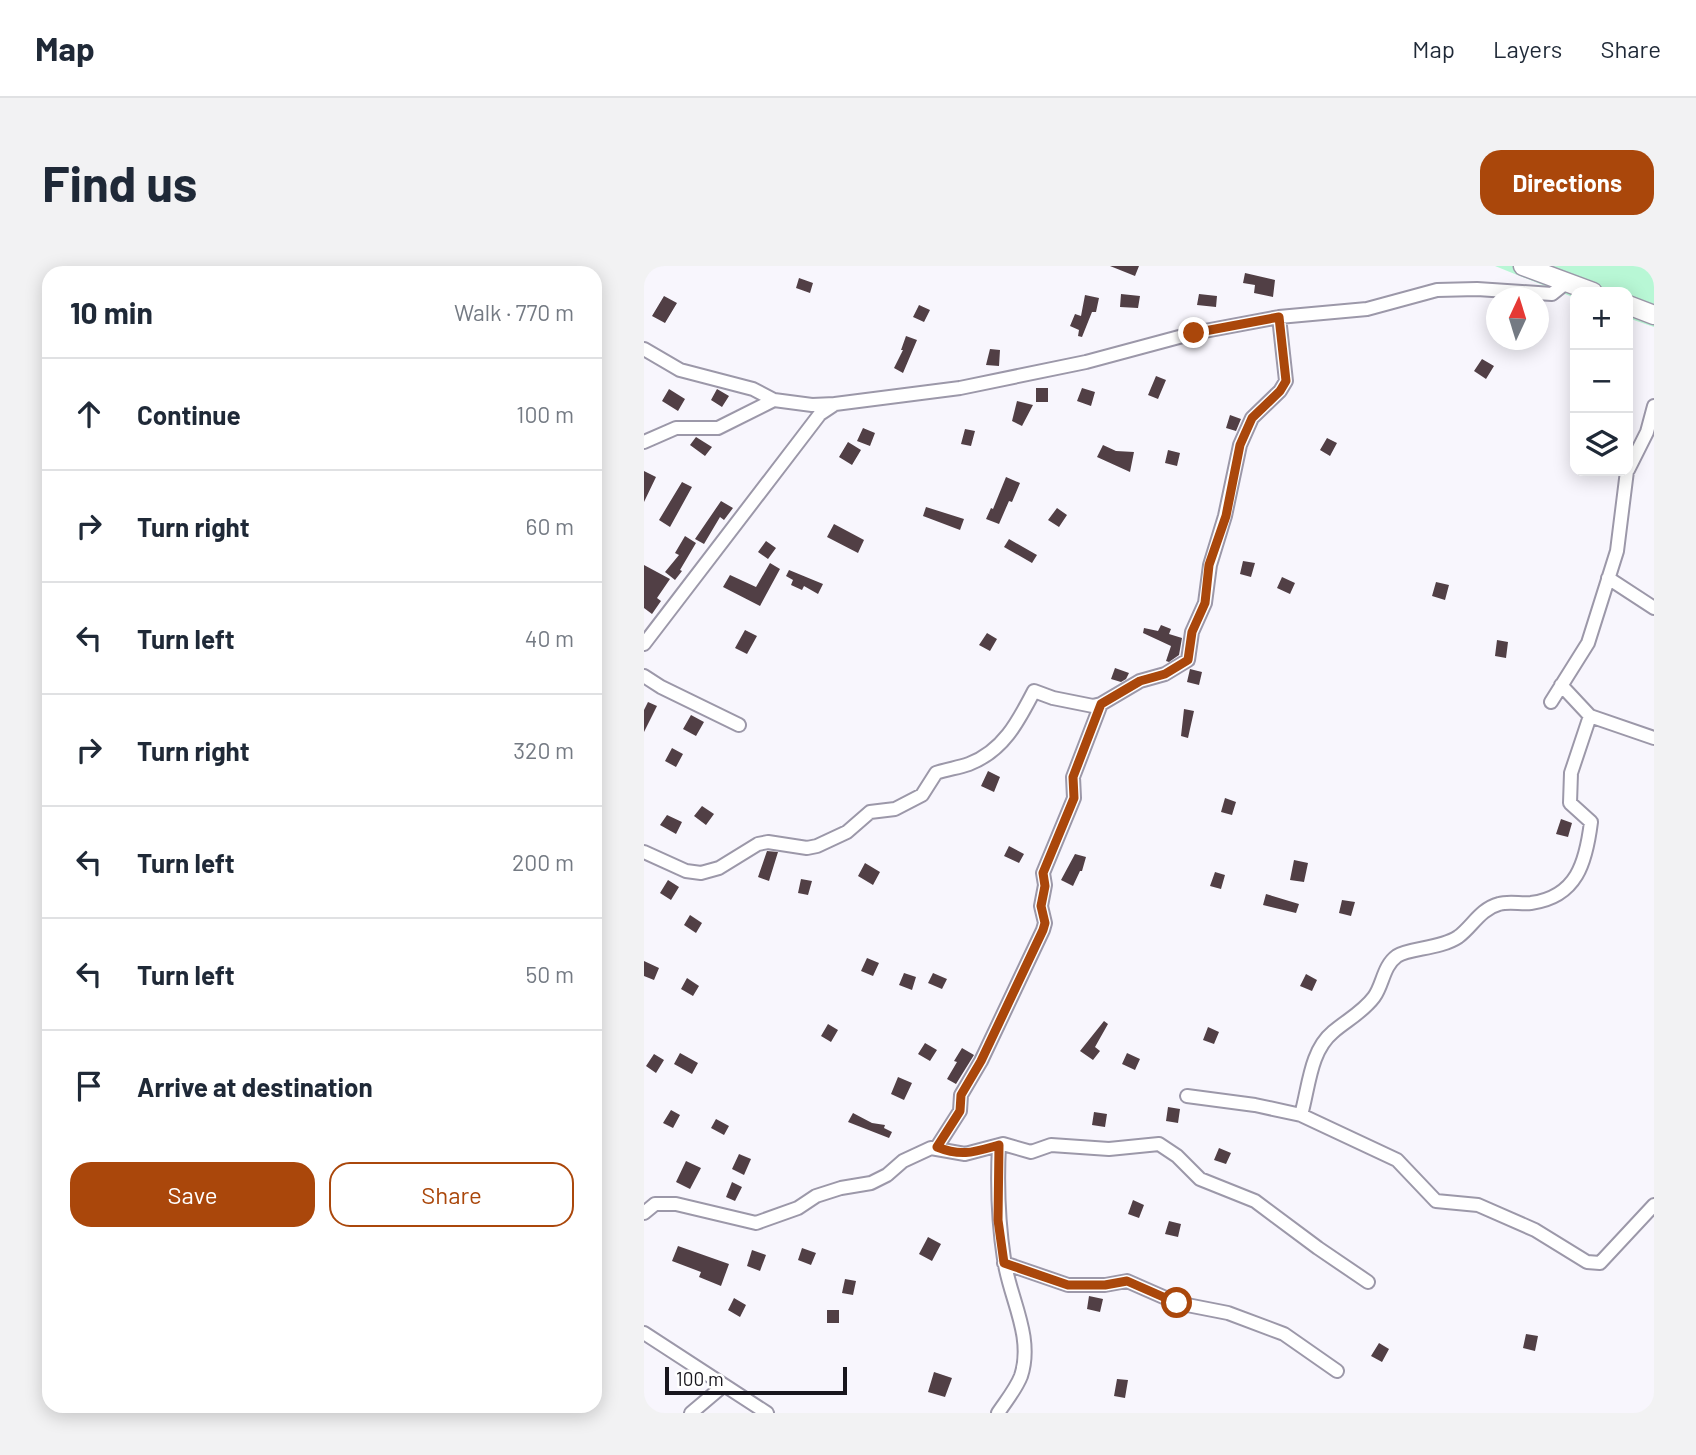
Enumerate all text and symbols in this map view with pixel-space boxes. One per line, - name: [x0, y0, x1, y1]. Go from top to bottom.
- text: Map: [35, 28, 95, 68]
- text: Map: [1412, 34, 1455, 63]
- text: Layers: [1493, 34, 1562, 63]
- text: Share: [1600, 34, 1661, 63]
- button: Directions: [1480, 150, 1654, 215]
- text: Find us: [42, 153, 197, 212]
- north arrow: [1486, 287, 1549, 350]
- map controls: [1570, 287, 1633, 476]
- button: +: [1570, 287, 1633, 350]
- text: 10 min: [70, 294, 153, 330]
- text: Walk · 770 m: [454, 298, 574, 326]
- route end: [1178, 317, 1209, 348]
- button: −: [1570, 350, 1633, 413]
- icon: ahead: [70, 395, 108, 433]
- text: Continue: [137, 399, 241, 430]
- text: 100 m: [516, 400, 574, 428]
- button: layers: [1570, 413, 1633, 476]
- icon: right: [70, 507, 108, 545]
- text: Turn right: [137, 511, 250, 542]
- text: 60 m: [526, 512, 574, 540]
- icon: left: [70, 619, 108, 657]
- text: Turn left: [137, 623, 235, 654]
- text: 40 m: [525, 624, 574, 652]
- icon: right: [70, 731, 108, 769]
- text: Turn right: [137, 735, 250, 766]
- text: 320 m: [513, 736, 574, 764]
- icon: left: [70, 843, 108, 881]
- text: Turn left: [137, 847, 235, 878]
- text: 200 m: [512, 848, 574, 876]
- icon: left: [70, 955, 108, 993]
- text: Turn left: [137, 959, 235, 990]
- text: 50 m: [526, 960, 574, 988]
- icon: arrive: [70, 1067, 108, 1105]
- text: Arrive at destination: [137, 1071, 373, 1102]
- button: Save: [70, 1162, 315, 1227]
- button: Share: [329, 1162, 574, 1227]
- route start: [1161, 1287, 1192, 1318]
- scale bar: [665, 1364, 847, 1396]
- text: 100 m: [676, 1367, 724, 1390]

